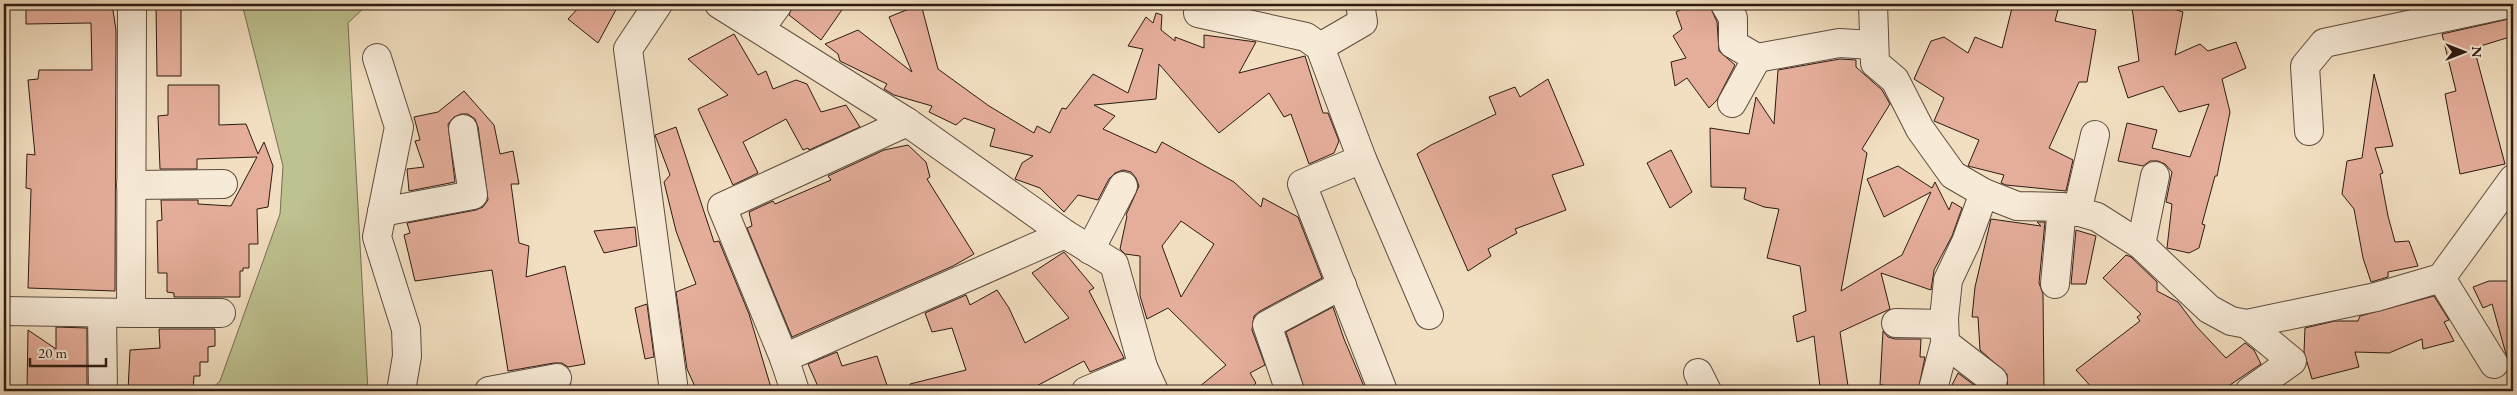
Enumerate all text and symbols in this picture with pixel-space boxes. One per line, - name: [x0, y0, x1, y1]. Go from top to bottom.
- north arrow: [2440, 28, 2490, 78]
- text: N: [2468, 46, 2486, 58]
- scale bar: [30, 335, 106, 367]
- text: 20 m: [38, 343, 67, 362]

